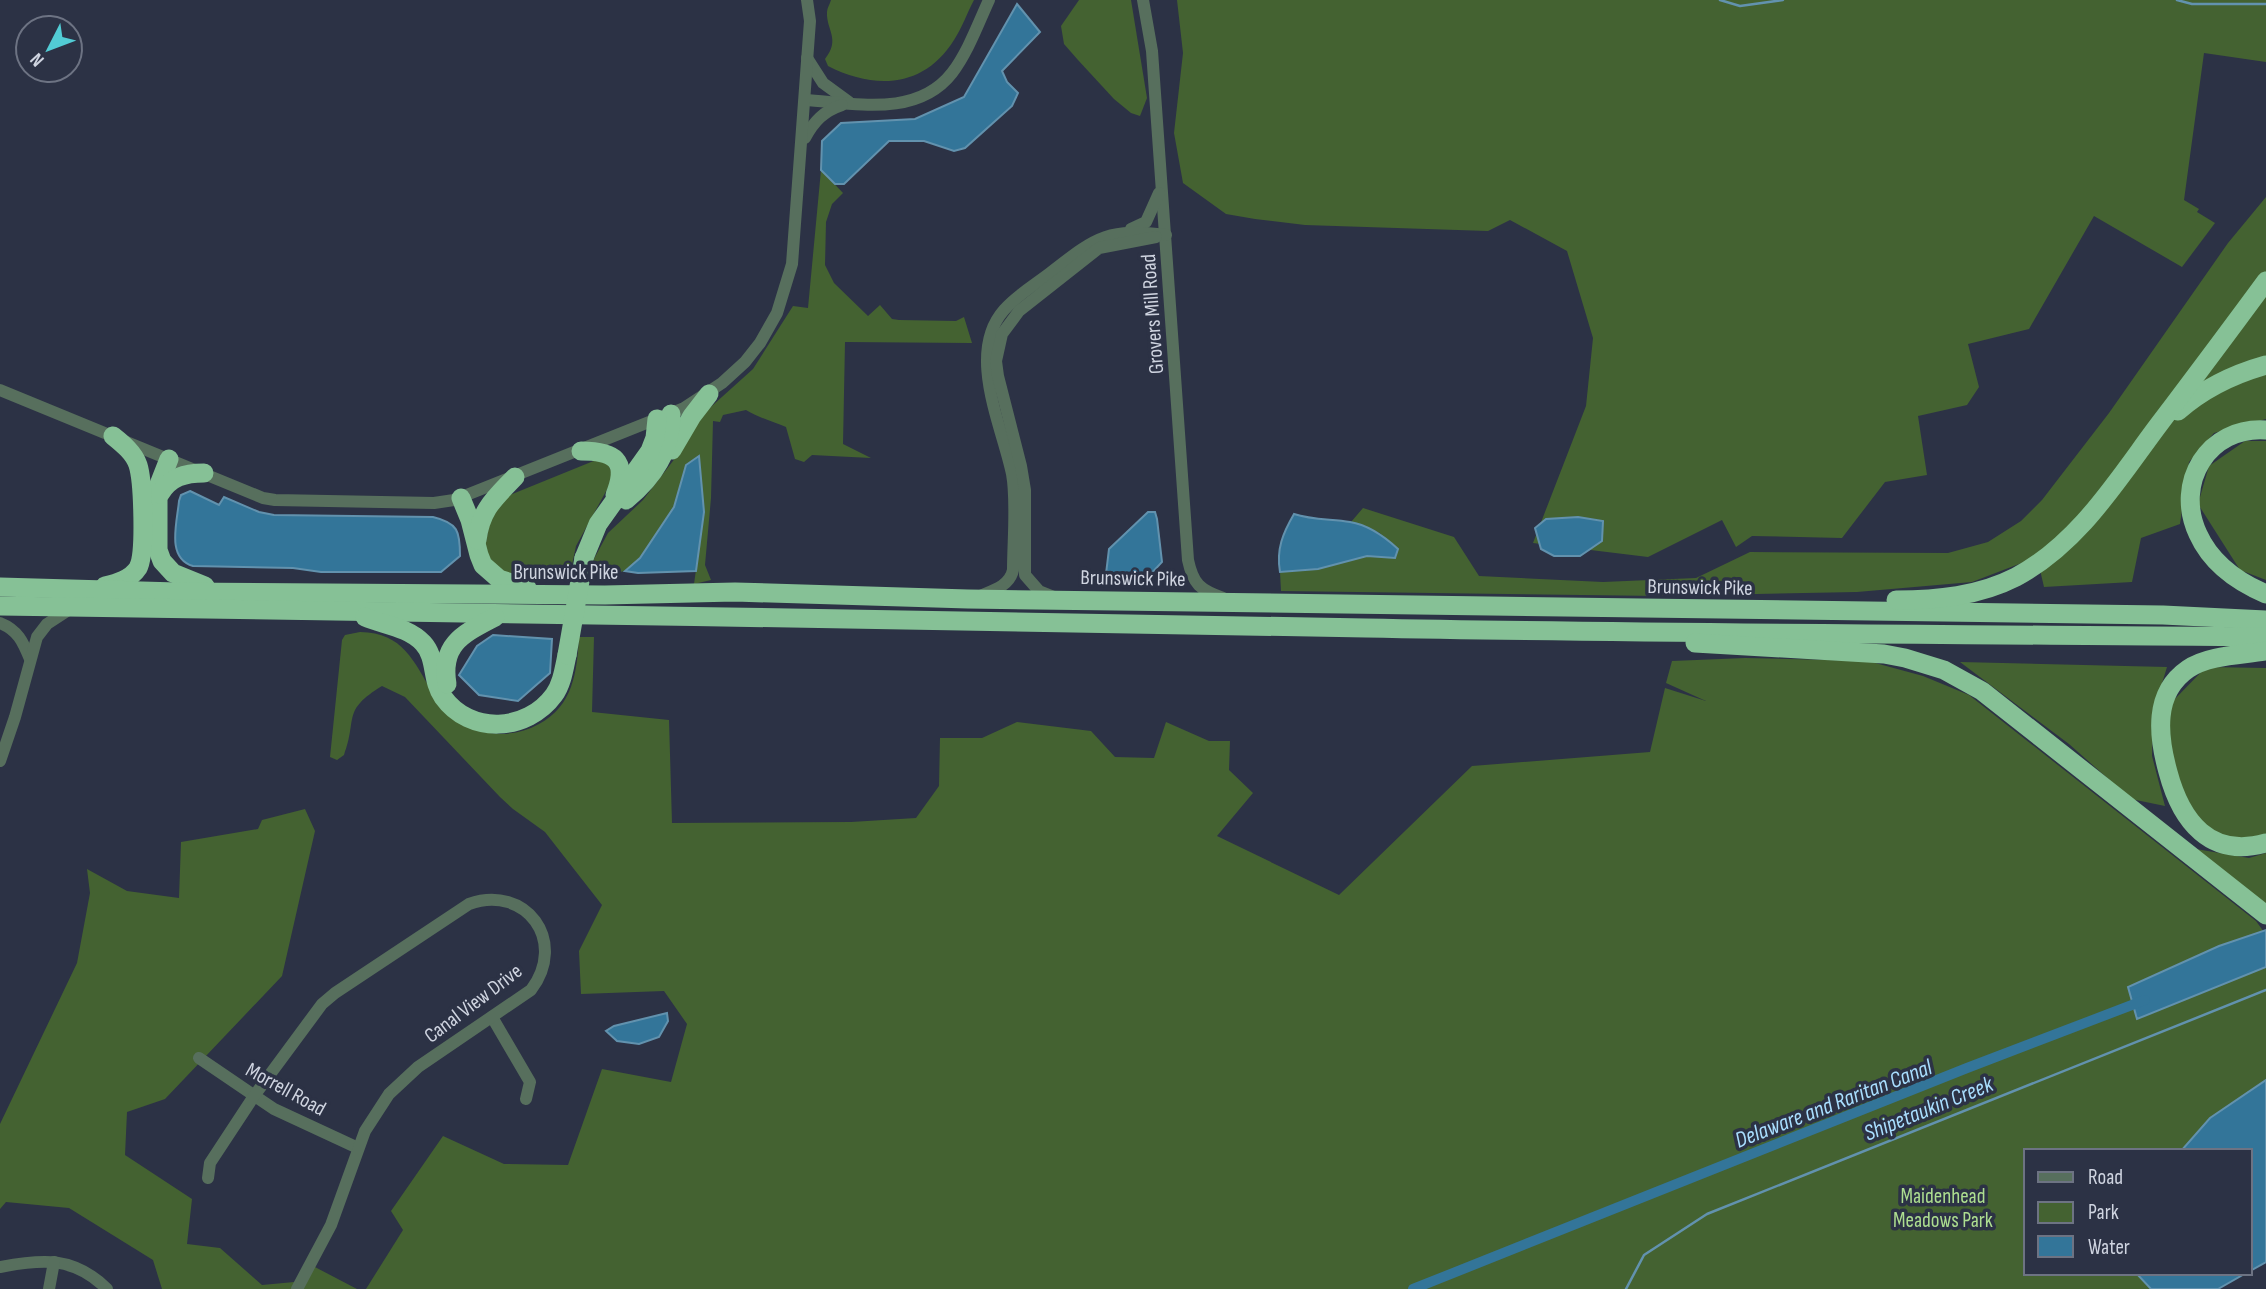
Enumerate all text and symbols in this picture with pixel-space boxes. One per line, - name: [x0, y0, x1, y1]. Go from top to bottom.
- north arrow: [14, 14, 84, 84]
- text: N: [26, 48, 49, 71]
- street label: Grovers Mill Road: [1136, 253, 1169, 375]
- street label: Brunswick Pike: [513, 560, 619, 585]
- street label: Brunswick Pike: [1080, 565, 1186, 592]
- street label: Brunswick Pike: [1647, 574, 1753, 601]
- street label: Canal View Drive: [420, 959, 527, 1048]
- water label: Delaware and Raritan Canal: [1731, 1053, 1937, 1154]
- street label: Morrell Road: [241, 1057, 330, 1122]
- water label: Shipetaukin Creek: [1860, 1070, 1998, 1148]
- legend: [2024, 1149, 2252, 1275]
- text: Road: [2088, 1165, 2123, 1190]
- park label: Maidenhead Meadows Park: [1893, 1184, 1993, 1233]
- text: Park: [2088, 1200, 2119, 1225]
- text: Water: [2088, 1235, 2130, 1260]

